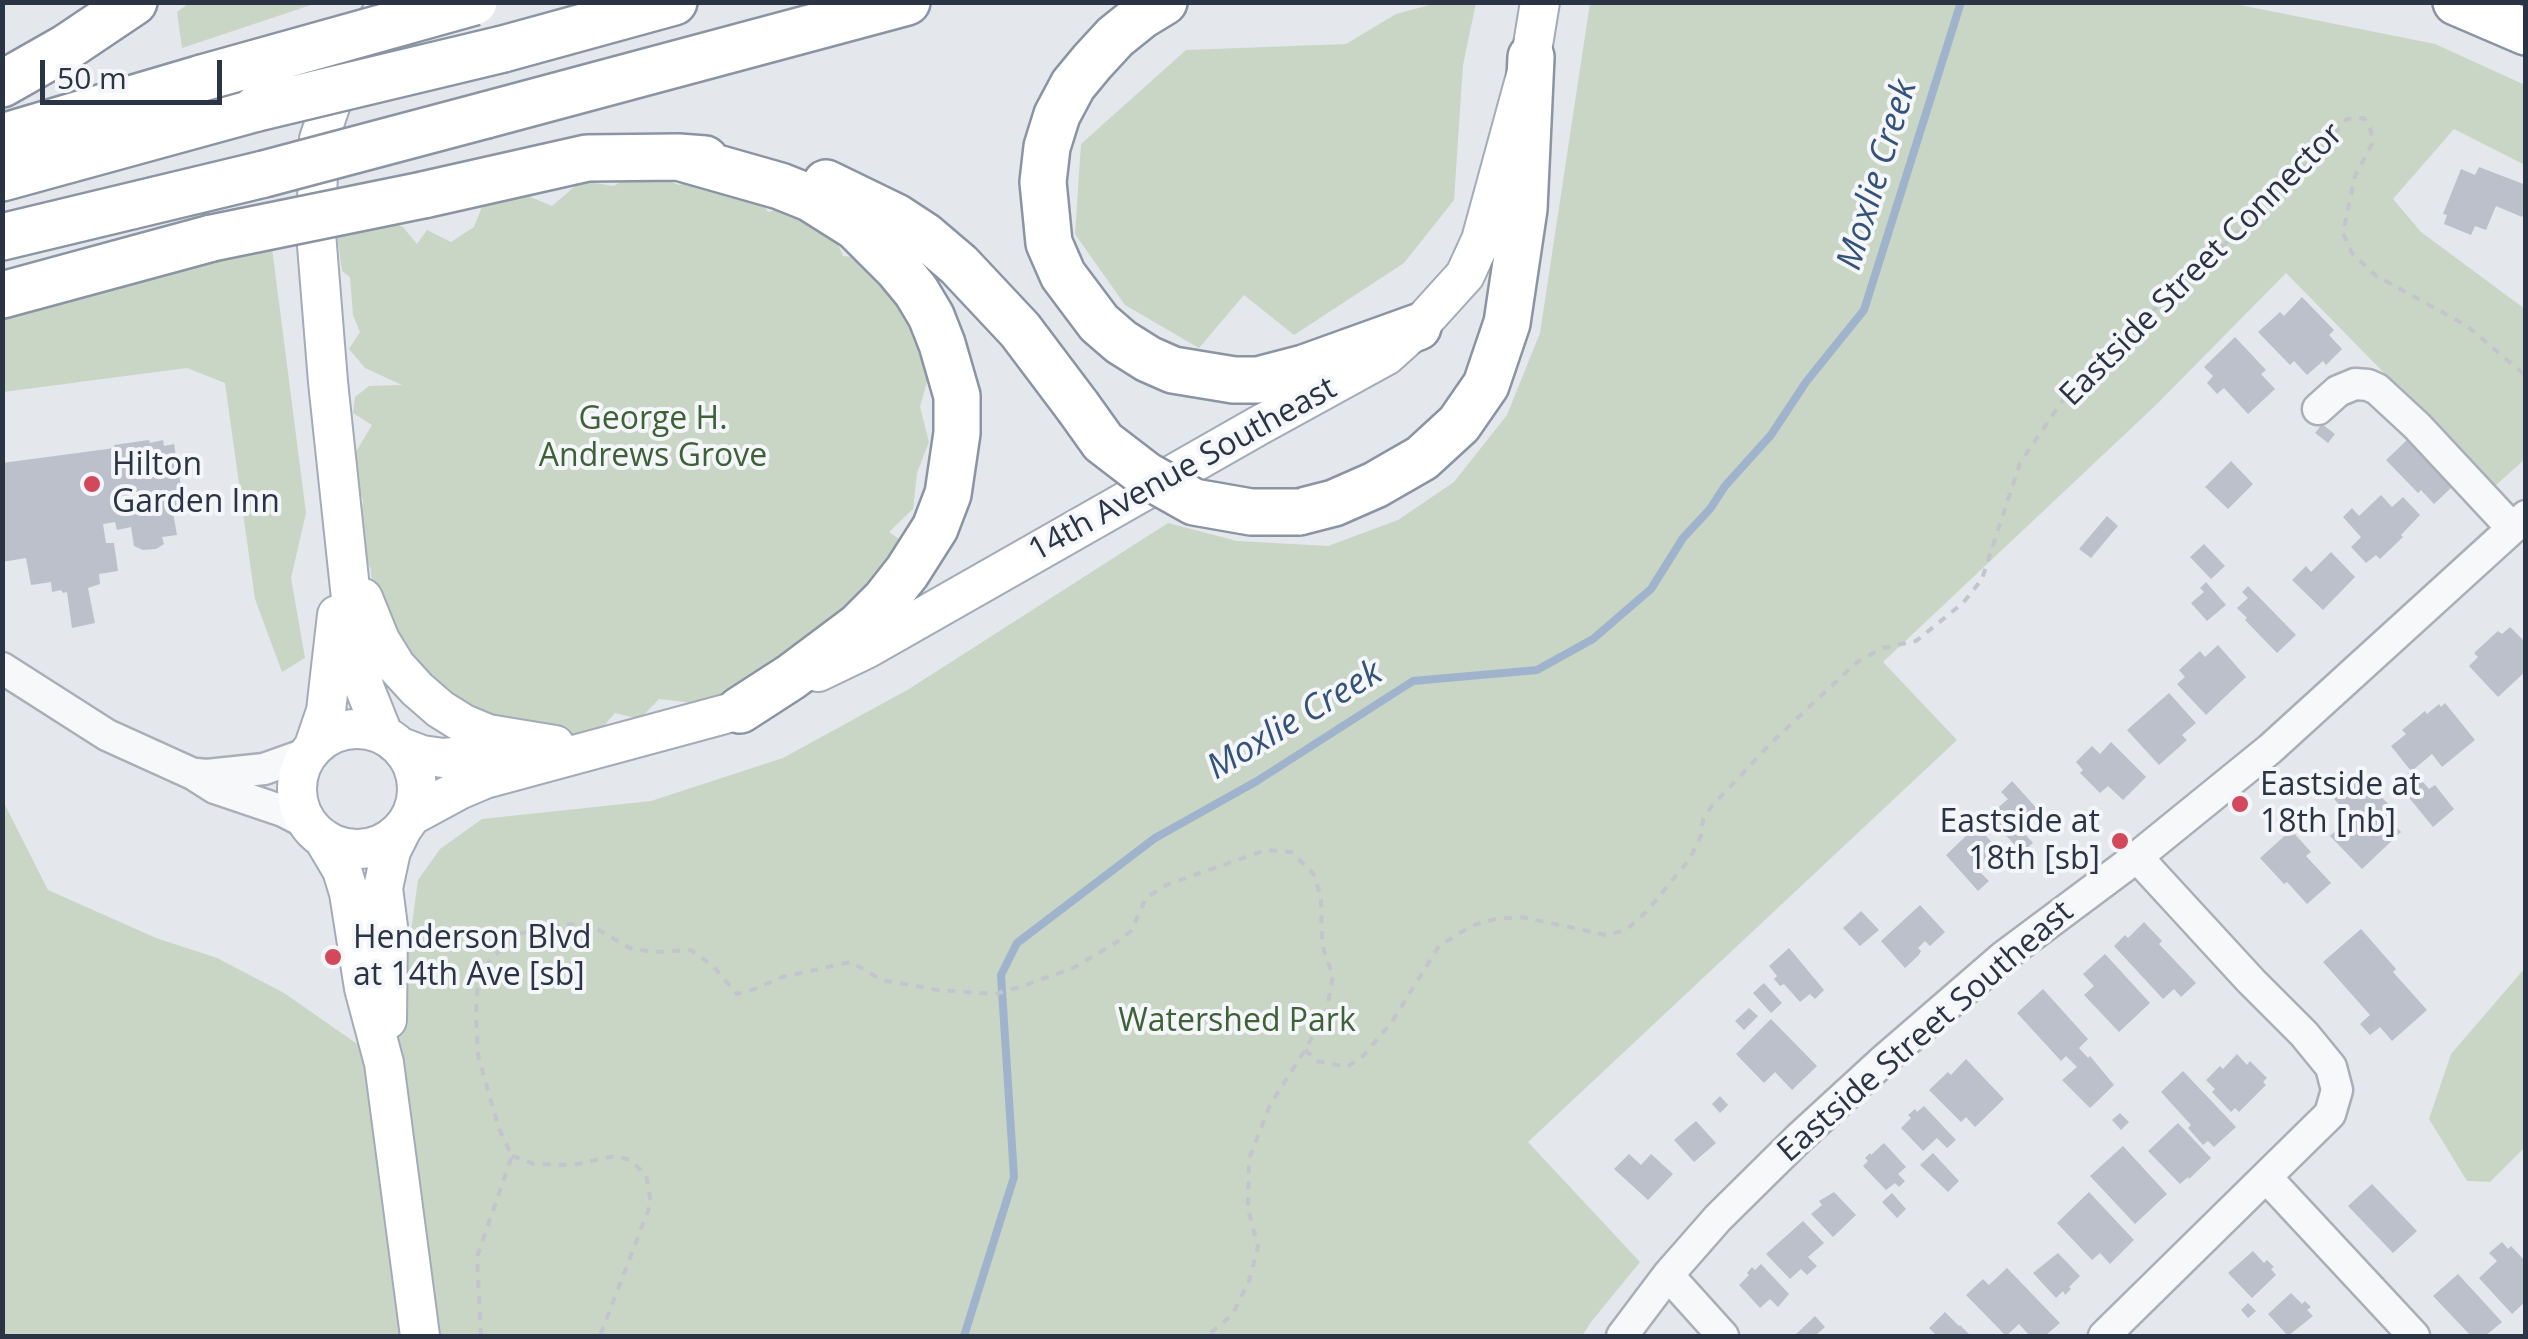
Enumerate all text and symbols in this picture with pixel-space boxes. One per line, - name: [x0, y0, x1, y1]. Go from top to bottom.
- scale bar: [45, 40, 228, 102]
- text: 50 m: [57, 57, 127, 98]
- water label: Moxlie Creek: [1829, 75, 1927, 275]
- street label: Eastside Street Connector: [2052, 115, 2352, 415]
- street label: 14th Avenue Southeast: [1023, 369, 1343, 571]
- park label: George H. Andrews Grove: [539, 401, 767, 476]
- place label: Hilton Garden Inn: [112, 447, 280, 522]
- marker: Hilton Garden Inn: [81, 473, 103, 495]
- water label: Moxlie Creek: [1200, 652, 1390, 790]
- place label: Eastside at 18th [nb]: [2260, 767, 2421, 842]
- marker: Eastside at 18th [nb]: [2229, 793, 2251, 815]
- place label: Eastside at 18th [sb]: [1939, 804, 2100, 879]
- marker: Eastside at 18th [sb]: [2109, 830, 2131, 852]
- street label: Eastside Street Southeast: [1770, 893, 2082, 1171]
- place label: Henderson Blvd at 14th Ave [sb]: [353, 920, 592, 995]
- marker: Henderson Blvd at 14th Ave [sb]: [322, 946, 344, 968]
- park label: Watershed Park: [1118, 1003, 1356, 1041]

